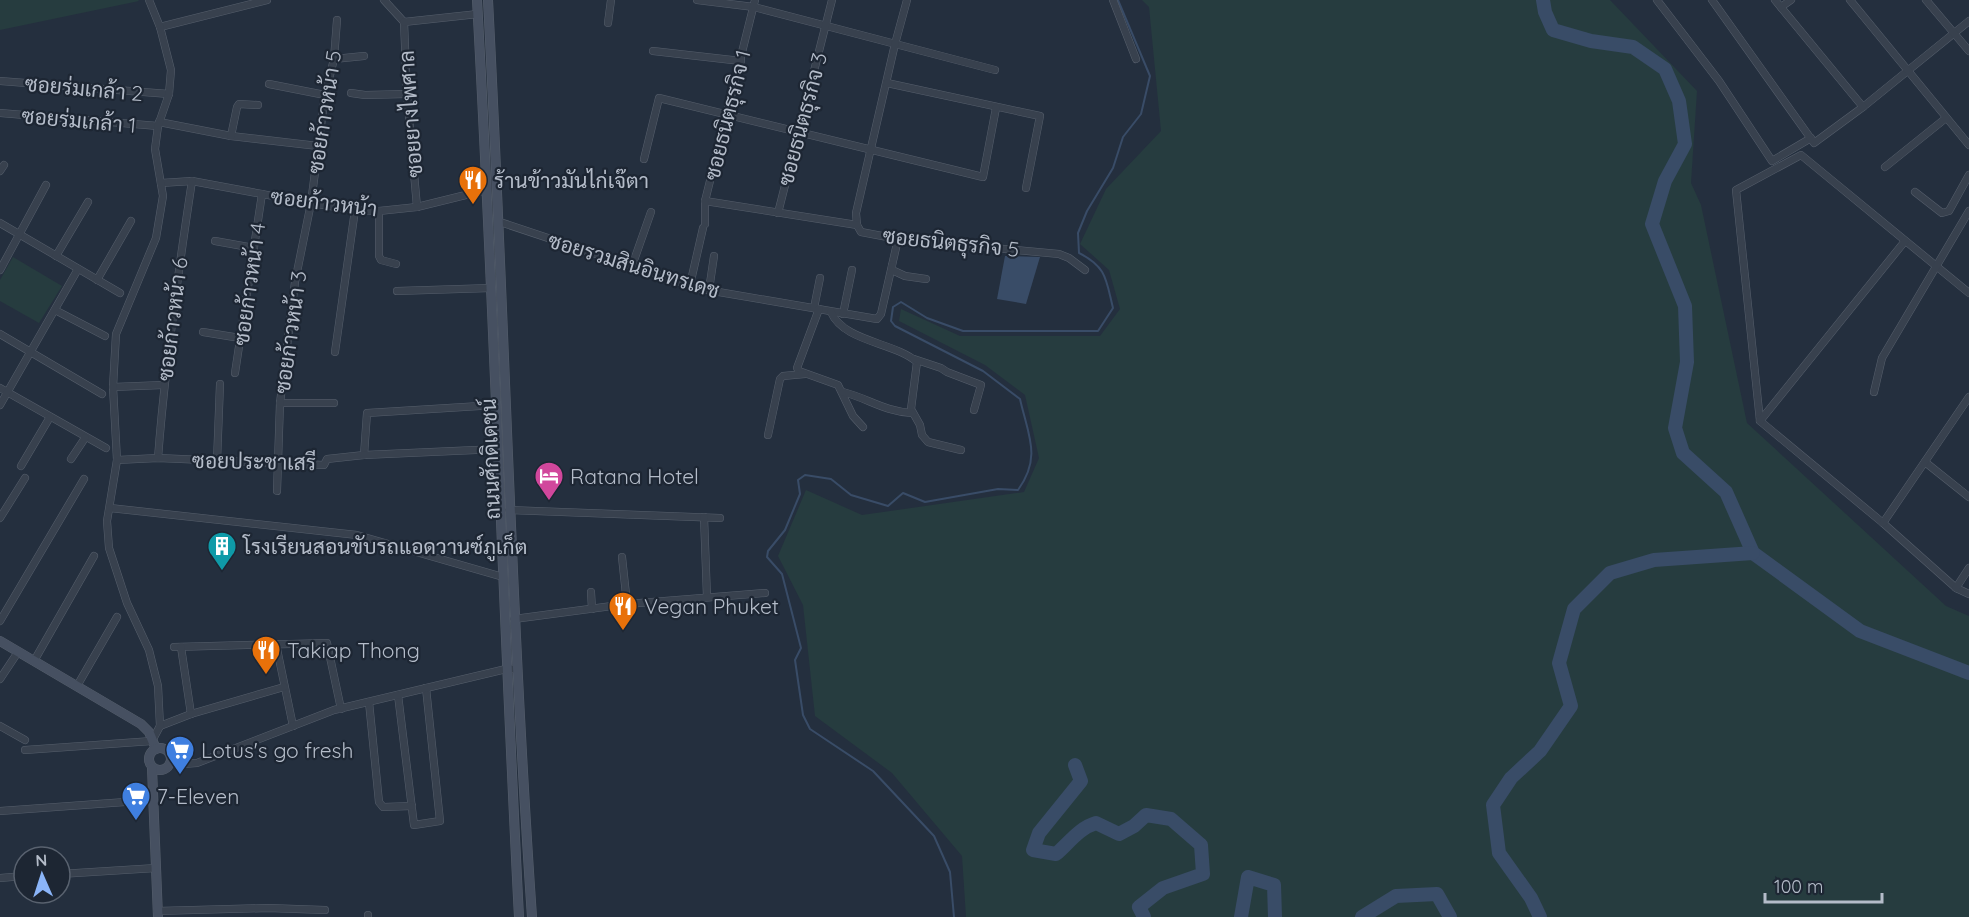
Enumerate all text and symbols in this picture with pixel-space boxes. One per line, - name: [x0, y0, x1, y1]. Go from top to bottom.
- street label: ซอยธนิตธุรกิจ 1: [698, 47, 758, 183]
- street label: ซอยก้าวหน้า 5: [301, 49, 347, 175]
- street label: ซอยยางไพศาล: [393, 50, 427, 178]
- street label: ซอยธนิตธุรกิจ 3: [772, 50, 834, 189]
- street label: ซอยร่มเกล้า 2: [24, 70, 144, 106]
- street label: ซอยร่มเกล้า 1: [21, 102, 137, 138]
- restaurant icon: ร้านข้าวมันไก่เจ๊ตา: [457, 164, 489, 206]
- place label: ร้านข้าวมันไก่เจ๊ตา: [494, 167, 649, 193]
- street label: ซอยก้าวหน้า: [269, 183, 379, 221]
- street label: ซอยก้าวหน้า 4: [227, 221, 271, 347]
- street label: ซอยธนิตธุรกิจ 5: [881, 222, 1021, 264]
- street label: ซอยรวมสินอินทรเดช: [545, 227, 723, 303]
- street label: ซอยก้าวหน้า 6: [152, 256, 192, 382]
- street label: ซอยก้าวหน้า 3: [268, 269, 312, 395]
- street label: ถนนศักดิเดชน์: [475, 398, 505, 520]
- street label: ซอยประชาเสรี: [192, 447, 316, 475]
- hotel icon: Ratana Hotel: [533, 460, 565, 502]
- place label: Ratana Hotel: [570, 463, 699, 489]
- building icon: โรงเรียนสอนขับรถแอดวานซ์ภูเก็ต: [206, 530, 238, 572]
- place label: โรงเรียนสอนขับรถแอดวานซ์ภูเก็ต: [242, 532, 527, 562]
- restaurant icon: Vegan Phuket: [607, 590, 639, 632]
- place label: Vegan Phuket: [644, 593, 779, 619]
- restaurant icon: Takiap Thong: [250, 634, 282, 676]
- place label: Takiap Thong: [287, 637, 420, 663]
- supermarket icon: Lotus's go fresh: [164, 734, 196, 776]
- place label: Lotus's go fresh: [201, 737, 353, 763]
- supermarket icon: 7-Eleven: [120, 780, 152, 822]
- place label: 7-Eleven: [157, 783, 239, 809]
- north arrow: [12, 845, 72, 905]
- text: N: [35, 850, 48, 870]
- scale bar: [1765, 866, 1882, 904]
- text: 100 m: [1774, 875, 1823, 898]

